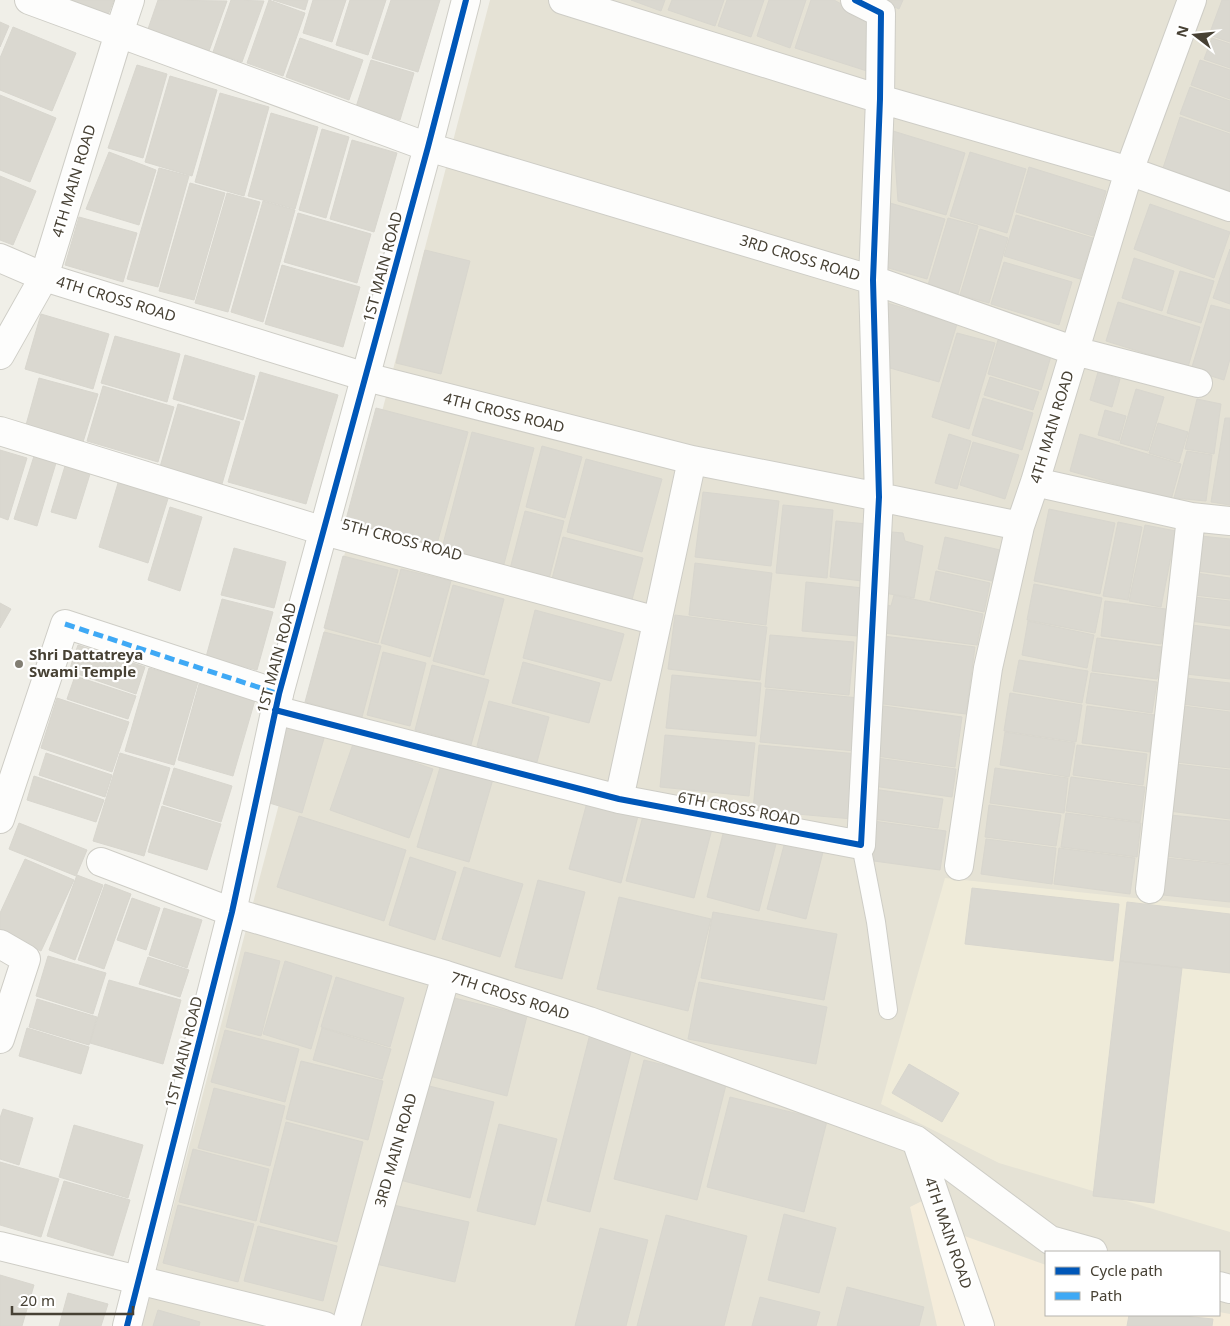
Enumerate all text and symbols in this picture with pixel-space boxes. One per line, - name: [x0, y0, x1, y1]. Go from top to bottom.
- north arrow: [1170, 10, 1220, 60]
- text: N: [1171, 23, 1193, 39]
- street label: 4TH MAIN ROAD: [46, 122, 100, 239]
- street label: 1ST MAIN ROAD: [358, 209, 406, 324]
- street label: 3RD CROSS ROAD: [738, 229, 863, 285]
- street label: 4TH CROSS ROAD: [54, 270, 179, 326]
- street label: 4TH MAIN ROAD: [1024, 368, 1078, 485]
- street label: 4TH CROSS ROAD: [442, 387, 567, 437]
- street label: 5TH CROSS ROAD: [340, 513, 465, 565]
- street label: 1ST MAIN ROAD: [252, 600, 300, 715]
- place label: Shri Dattatreya Swami Temple: [29, 644, 143, 681]
- marker: Shri Dattatreya Swami Temple: [13, 658, 25, 670]
- street label: 6TH CROSS ROAD: [676, 786, 802, 830]
- street label: 7TH CROSS ROAD: [448, 966, 572, 1024]
- street label: 1ST MAIN ROAD: [160, 994, 207, 1109]
- street label: 3RD MAIN ROAD: [369, 1090, 421, 1209]
- street label: 4TH MAIN ROAD: [920, 1174, 977, 1291]
- legend: [1045, 1251, 1220, 1316]
- text: Cycle path: [1090, 1260, 1163, 1280]
- scale bar: [12, 1284, 134, 1316]
- text: Path: [1090, 1285, 1122, 1305]
- text: 20 m: [20, 1290, 55, 1310]

